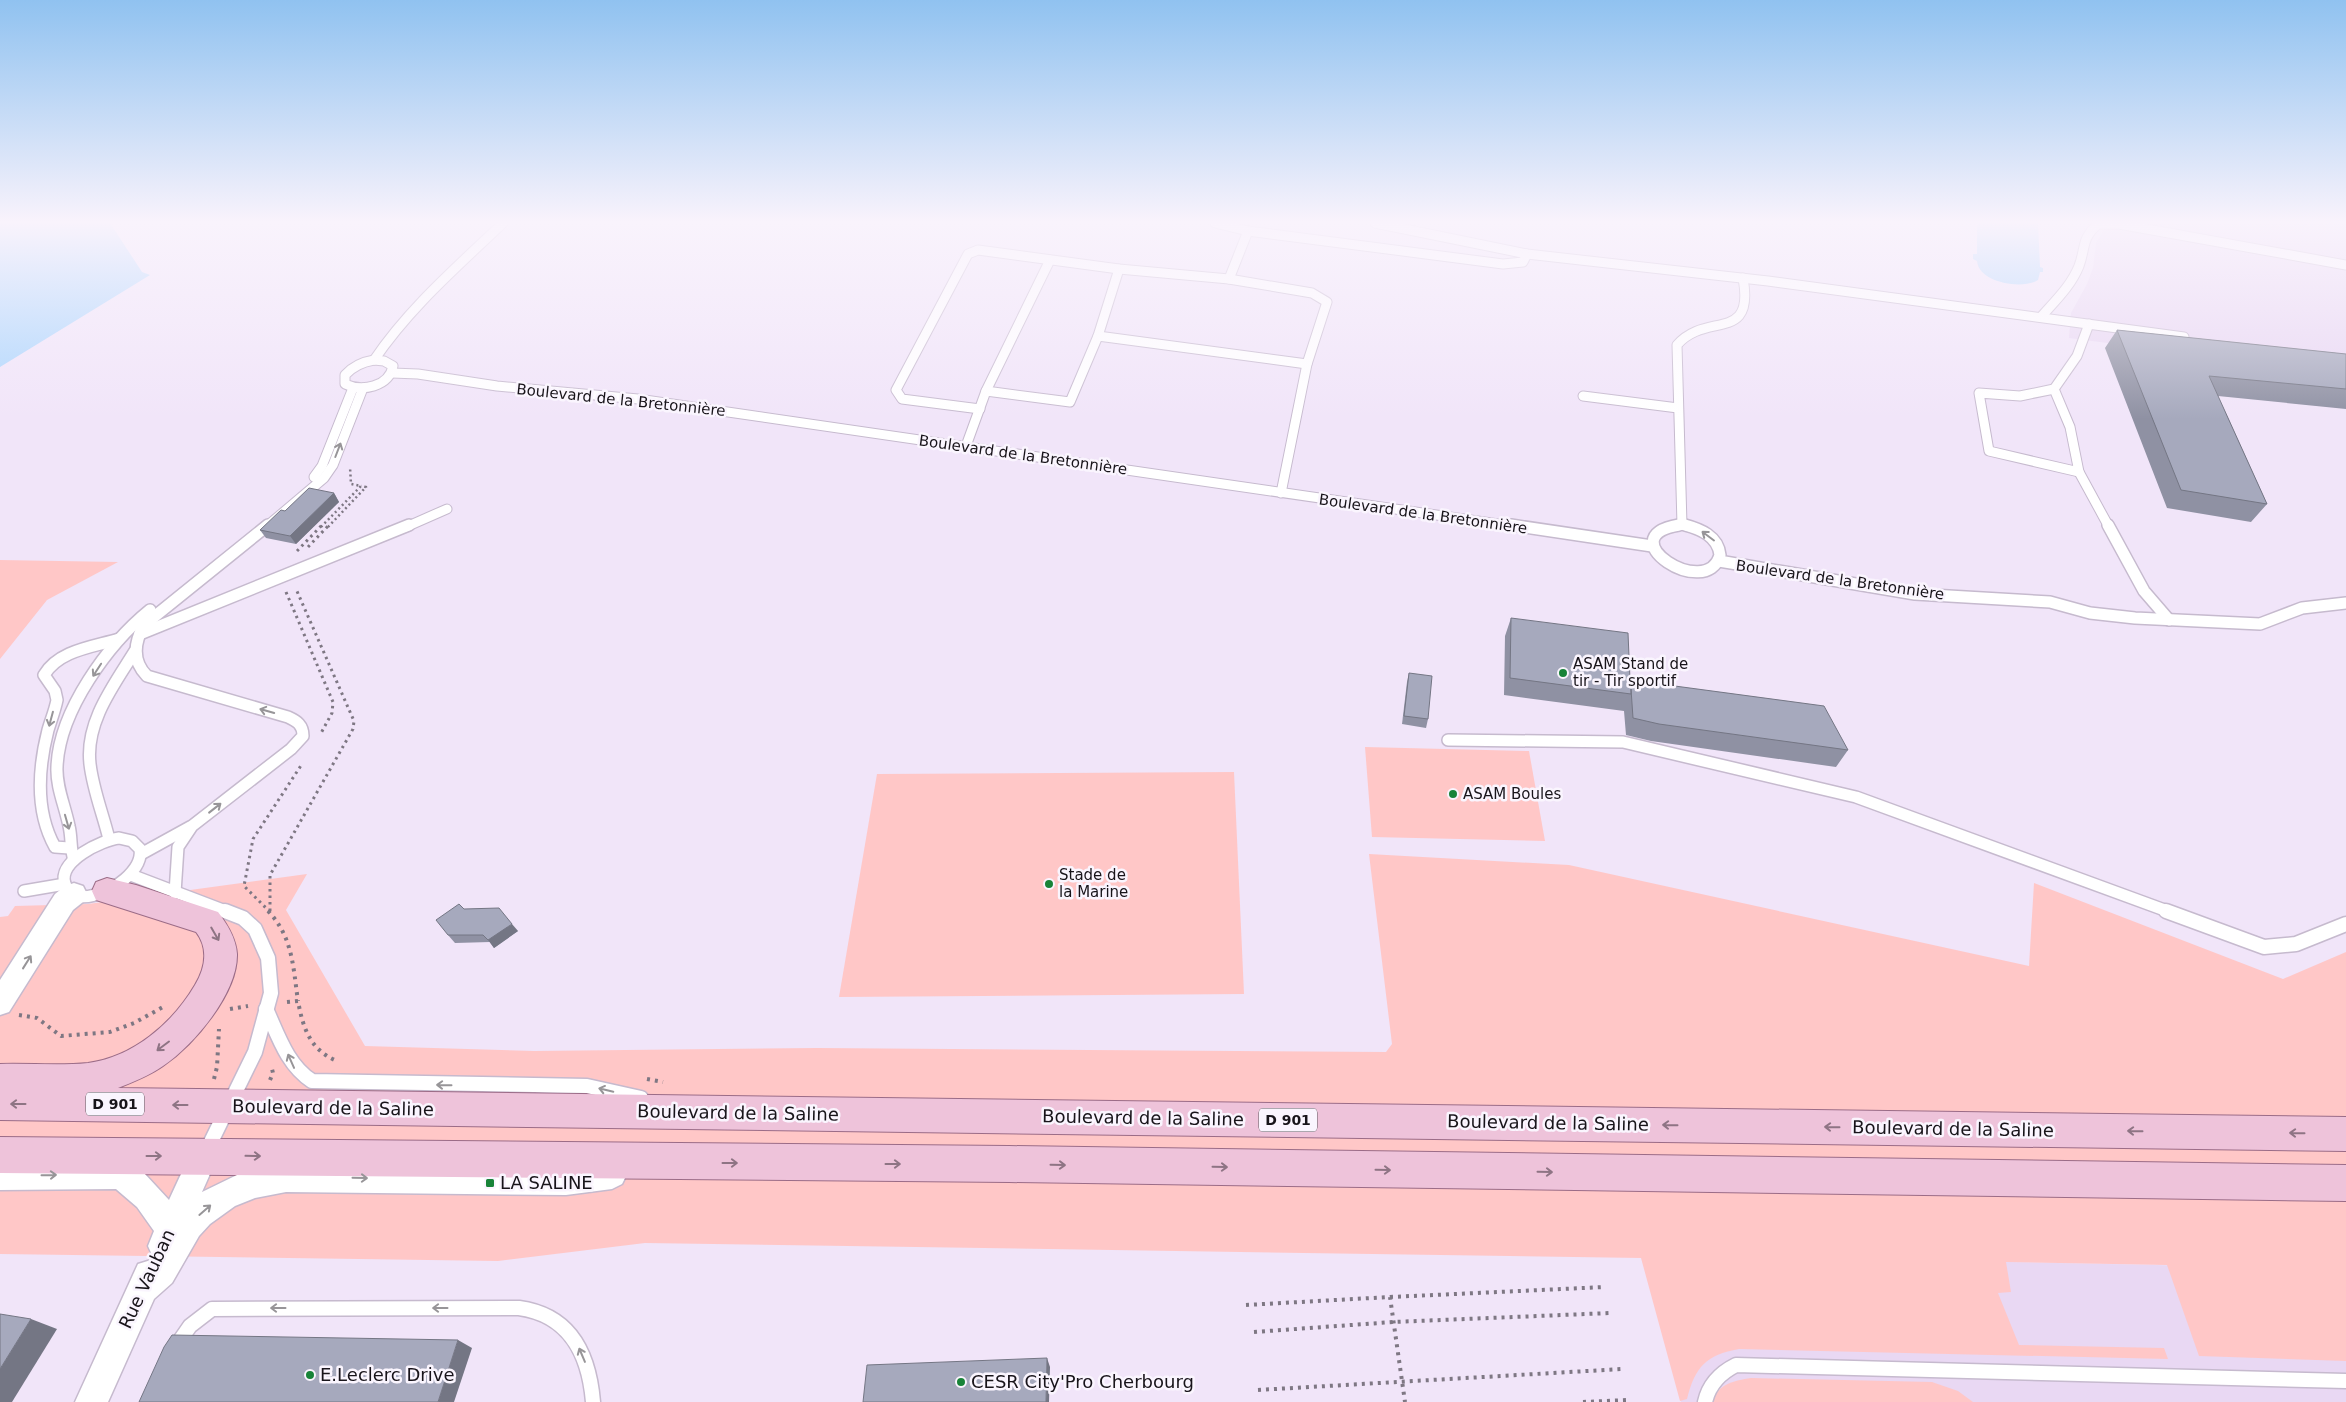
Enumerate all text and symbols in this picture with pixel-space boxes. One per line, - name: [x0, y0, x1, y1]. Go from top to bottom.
- street label: Boulevard de la Bretonnière: [516, 380, 726, 420]
- street label: Boulevard de la Bretonnière: [918, 431, 1128, 479]
- one-way arrow: [334, 443, 343, 458]
- street label: Boulevard de la Bretonnière: [1318, 490, 1528, 538]
- one-way arrow: [1701, 531, 1715, 541]
- street label: Boulevard de la Bretonnière: [1735, 556, 1945, 604]
- place label: ASAM Stand de tir - Tir sportif: [1573, 655, 1688, 690]
- one-way arrow: [91, 662, 101, 676]
- marker: ASAM Stand de tir - Tir sportif: [1557, 667, 1569, 679]
- one-way arrow: [259, 706, 275, 715]
- one-way arrow: [46, 711, 55, 727]
- place label: ASAM Boules: [1463, 785, 1561, 803]
- marker: ASAM Boules: [1447, 788, 1459, 800]
- one-way arrow: [209, 802, 222, 813]
- one-way arrow: [63, 814, 72, 830]
- place label: Stade de la Marine: [1059, 866, 1128, 901]
- marker: Stade de la Marine: [1043, 878, 1055, 890]
- one-way arrow: [210, 926, 220, 940]
- one-way arrow: [22, 955, 32, 969]
- one-way arrow: [157, 1041, 170, 1052]
- one-way arrow: [286, 1054, 296, 1069]
- one-way arrow: [436, 1080, 452, 1089]
- one-way arrow: [598, 1085, 614, 1094]
- road number: D 901: [86, 1092, 144, 1116]
- street label: Boulevard de la Saline: [232, 1095, 434, 1120]
- one-way arrow: [10, 1099, 26, 1108]
- one-way arrow: [173, 1100, 189, 1110]
- street label: Boulevard de la Saline: [637, 1100, 839, 1125]
- street label: Boulevard de la Saline: [1042, 1105, 1244, 1130]
- road number: D 901: [1259, 1108, 1317, 1132]
- street label: Boulevard de la Saline: [1447, 1110, 1649, 1135]
- street label: Boulevard de la Saline: [1852, 1116, 2054, 1141]
- one-way arrow: [1662, 1120, 1678, 1130]
- one-way arrow: [1825, 1122, 1841, 1132]
- one-way arrow: [2127, 1126, 2144, 1136]
- one-way arrow: [2290, 1128, 2306, 1138]
- one-way arrow: [145, 1151, 161, 1161]
- one-way arrow: [244, 1151, 260, 1161]
- one-way arrow: [722, 1158, 738, 1168]
- one-way arrow: [884, 1159, 900, 1169]
- one-way arrow: [1050, 1160, 1066, 1170]
- one-way arrow: [1212, 1162, 1228, 1172]
- one-way arrow: [1375, 1165, 1391, 1174]
- one-way arrow: [1537, 1167, 1553, 1177]
- one-way arrow: [40, 1170, 56, 1180]
- place label: LA SALINE: [500, 1172, 593, 1193]
- one-way arrow: [351, 1173, 367, 1183]
- marker: LA SALINE: [484, 1177, 496, 1189]
- one-way arrow: [199, 1204, 212, 1215]
- street label: Rue Vauban: [114, 1226, 179, 1332]
- one-way arrow: [270, 1303, 286, 1313]
- one-way arrow: [432, 1303, 448, 1313]
- one-way arrow: [577, 1348, 587, 1363]
- place label: E.Leclerc Drive: [320, 1364, 454, 1385]
- marker: E.Leclerc Drive: [304, 1369, 316, 1381]
- place label: CESR City'Pro Cherbourg: [971, 1371, 1194, 1392]
- marker: CESR City'Pro Cherbourg: [955, 1376, 967, 1388]

